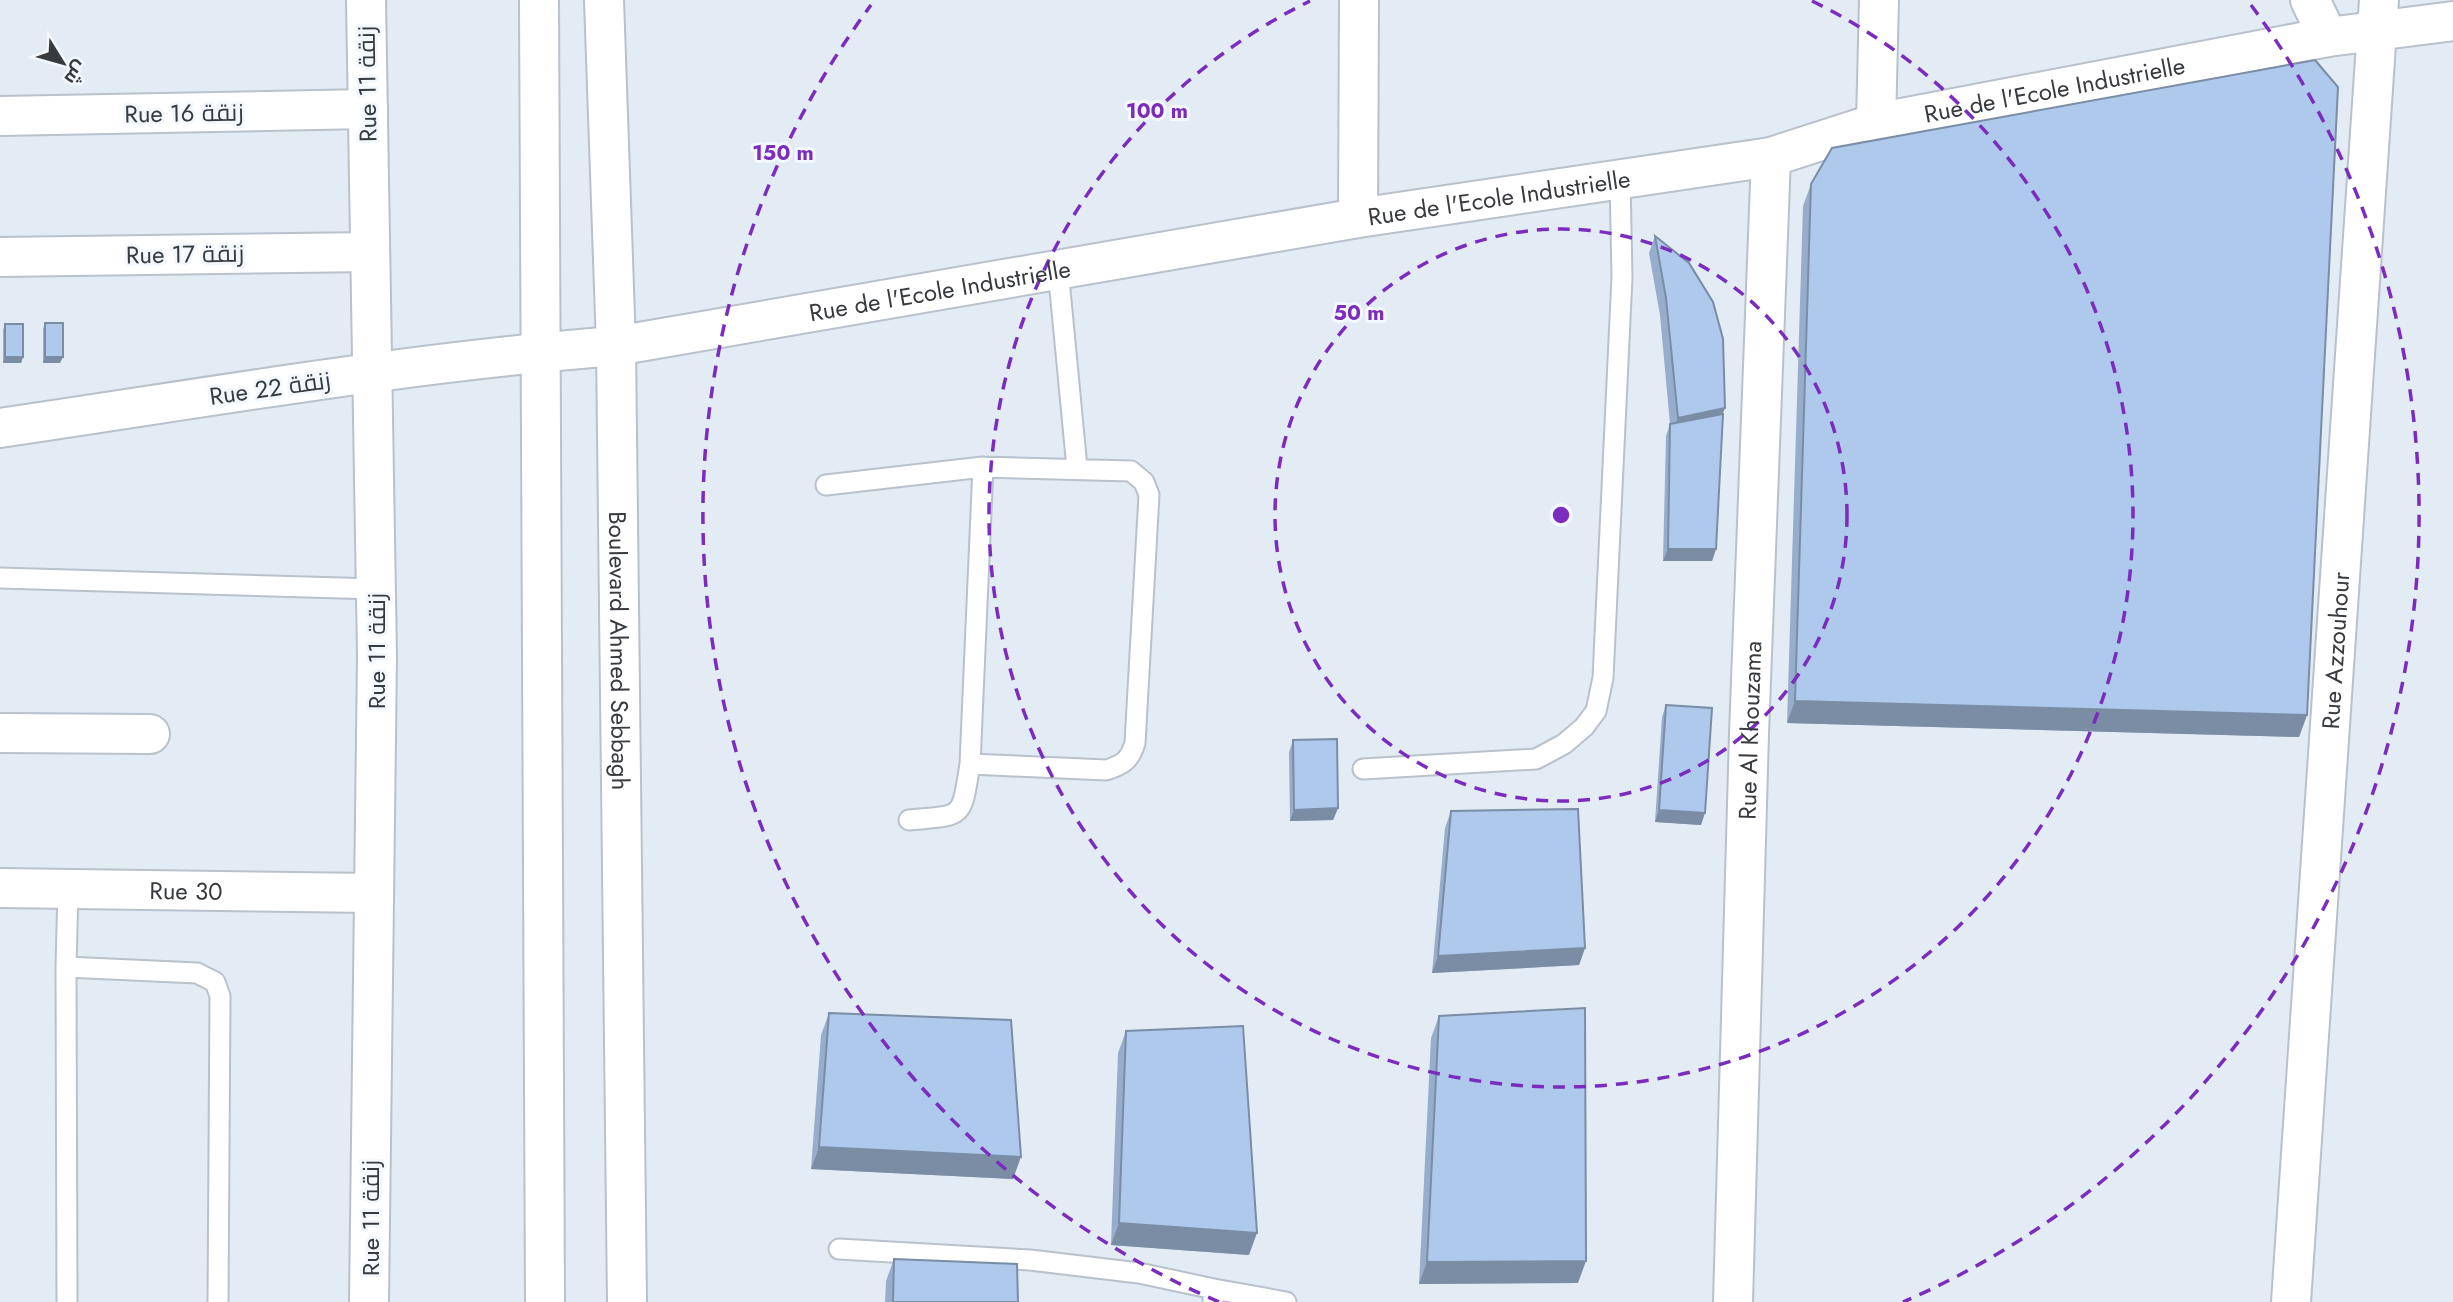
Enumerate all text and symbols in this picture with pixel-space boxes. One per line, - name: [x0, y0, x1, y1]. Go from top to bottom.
- street label: Rue 11 زنقة: [348, 26, 386, 142]
- north arrow: [28, 28, 98, 98]
- street label: Rue de l'Ecole Industrielle: [1921, 47, 2188, 131]
- text: ش: [58, 55, 94, 91]
- street label: Rue 16 زنقة: [124, 94, 244, 132]
- text: 100 m: [1126, 96, 1188, 126]
- text: 150 m: [752, 138, 814, 168]
- street label: Rue de l'Ecole Industrielle: [1365, 161, 1632, 234]
- street label: Rue 17 زنقة: [126, 235, 244, 273]
- street label: Rue de l'Ecole Industrielle: [806, 250, 1073, 330]
- text: 50 m: [1334, 298, 1384, 328]
- street label: Rue 22 زنقة: [207, 362, 333, 414]
- centre of rings: [1549, 503, 1573, 527]
- street label: Boulevard Ahmed Sebbagh: [600, 511, 639, 791]
- street label: Rue Azzouhour: [2312, 570, 2358, 730]
- street label: Rue 11 زنقة: [359, 593, 394, 709]
- street label: Rue Al Khouzama: [1729, 640, 1770, 820]
- street label: Rue 30: [149, 873, 223, 908]
- street label: Rue 11 زنقة: [353, 1160, 388, 1276]

